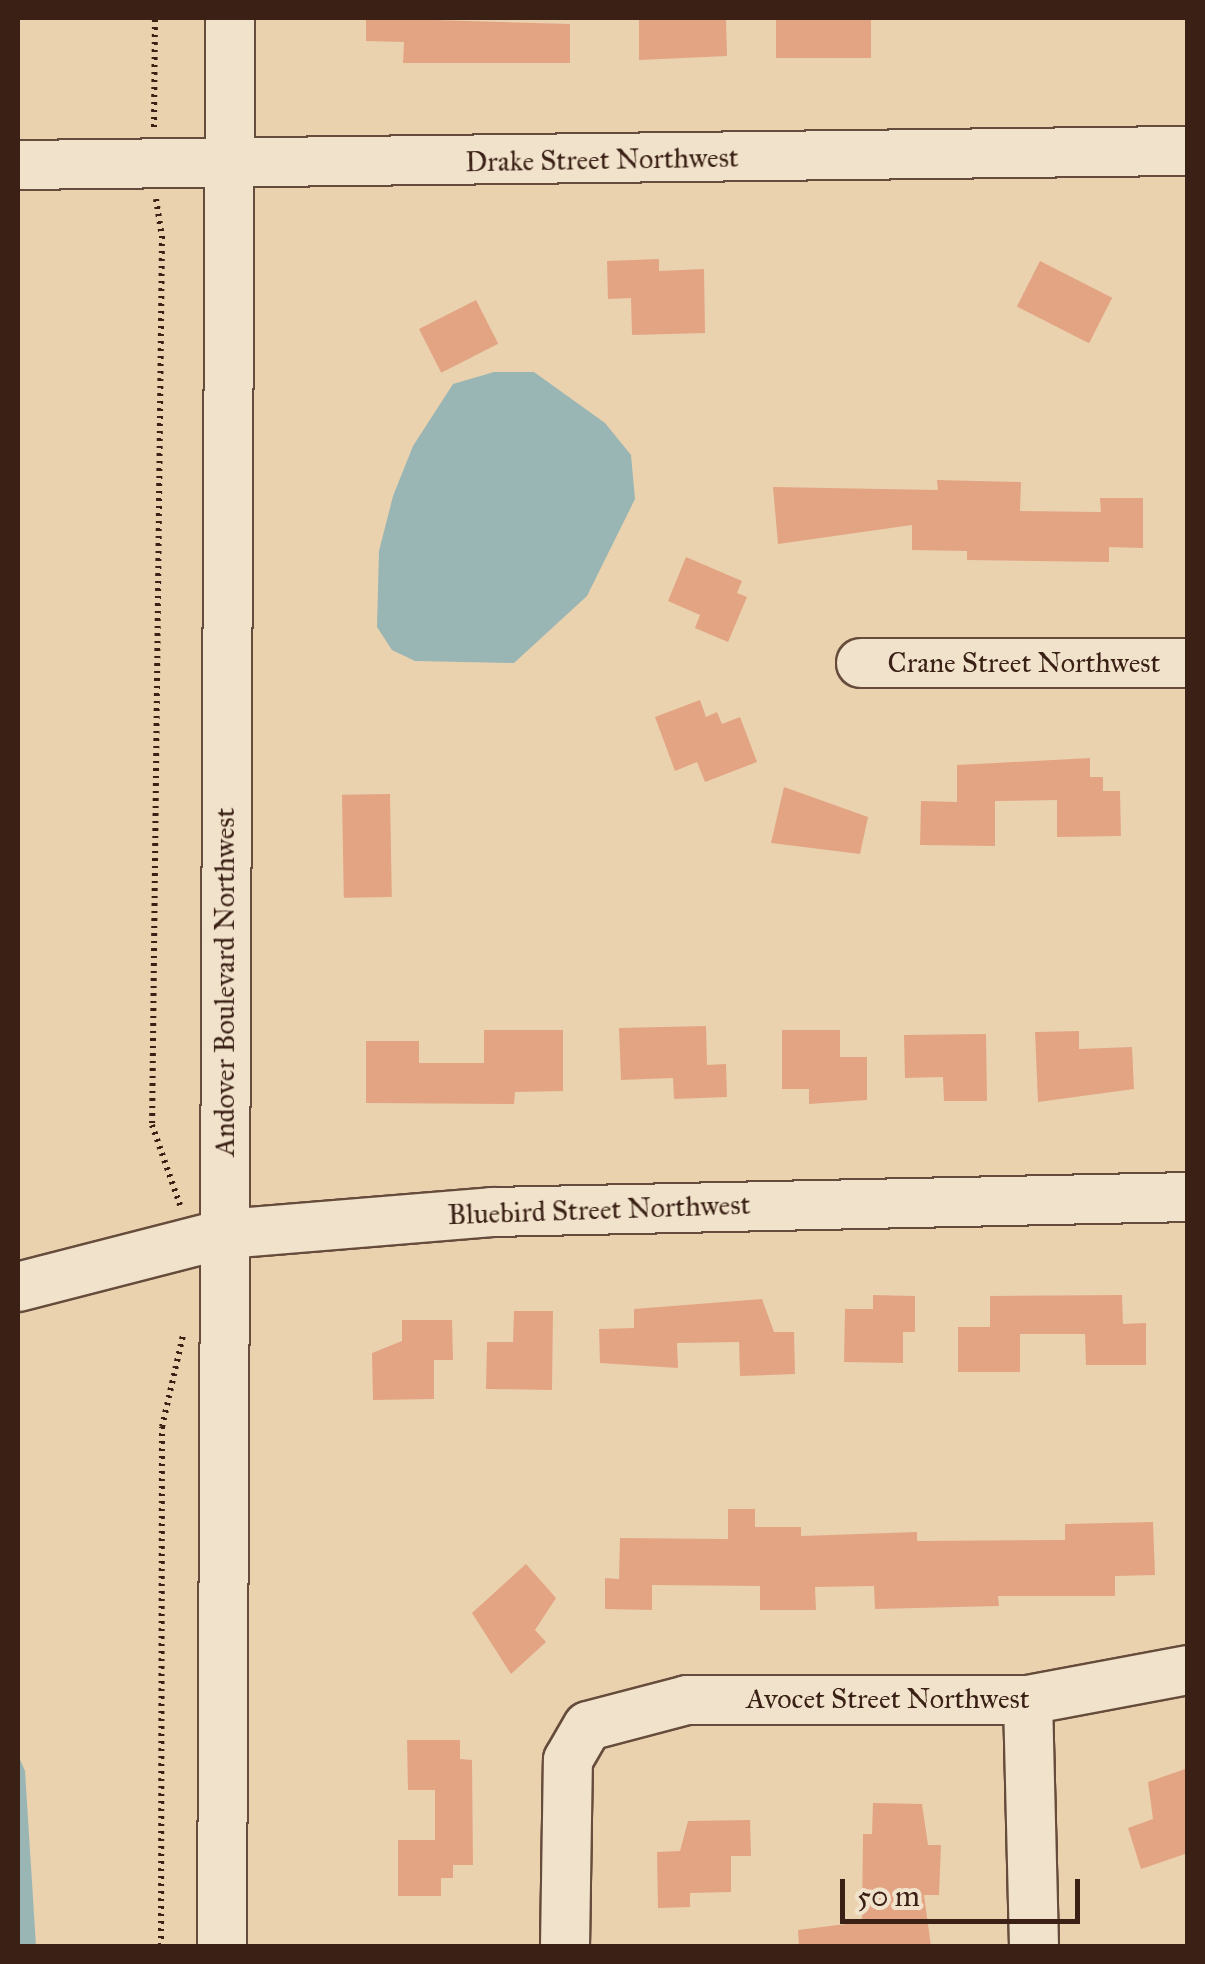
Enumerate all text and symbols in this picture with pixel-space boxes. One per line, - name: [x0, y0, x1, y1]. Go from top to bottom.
- street label: Drake Street Northwest: [465, 141, 739, 179]
- street label: Crane Street Northwest: [888, 646, 1160, 680]
- street label: Andover Boulevard Northwest: [208, 808, 242, 1156]
- street label: Bluebird Street Northwest: [447, 1188, 751, 1232]
- street label: Avocet Street Northwest: [746, 1682, 1030, 1716]
- scale bar: [845, 1859, 1085, 1921]
- text: 50 m: [857, 1878, 920, 1914]

